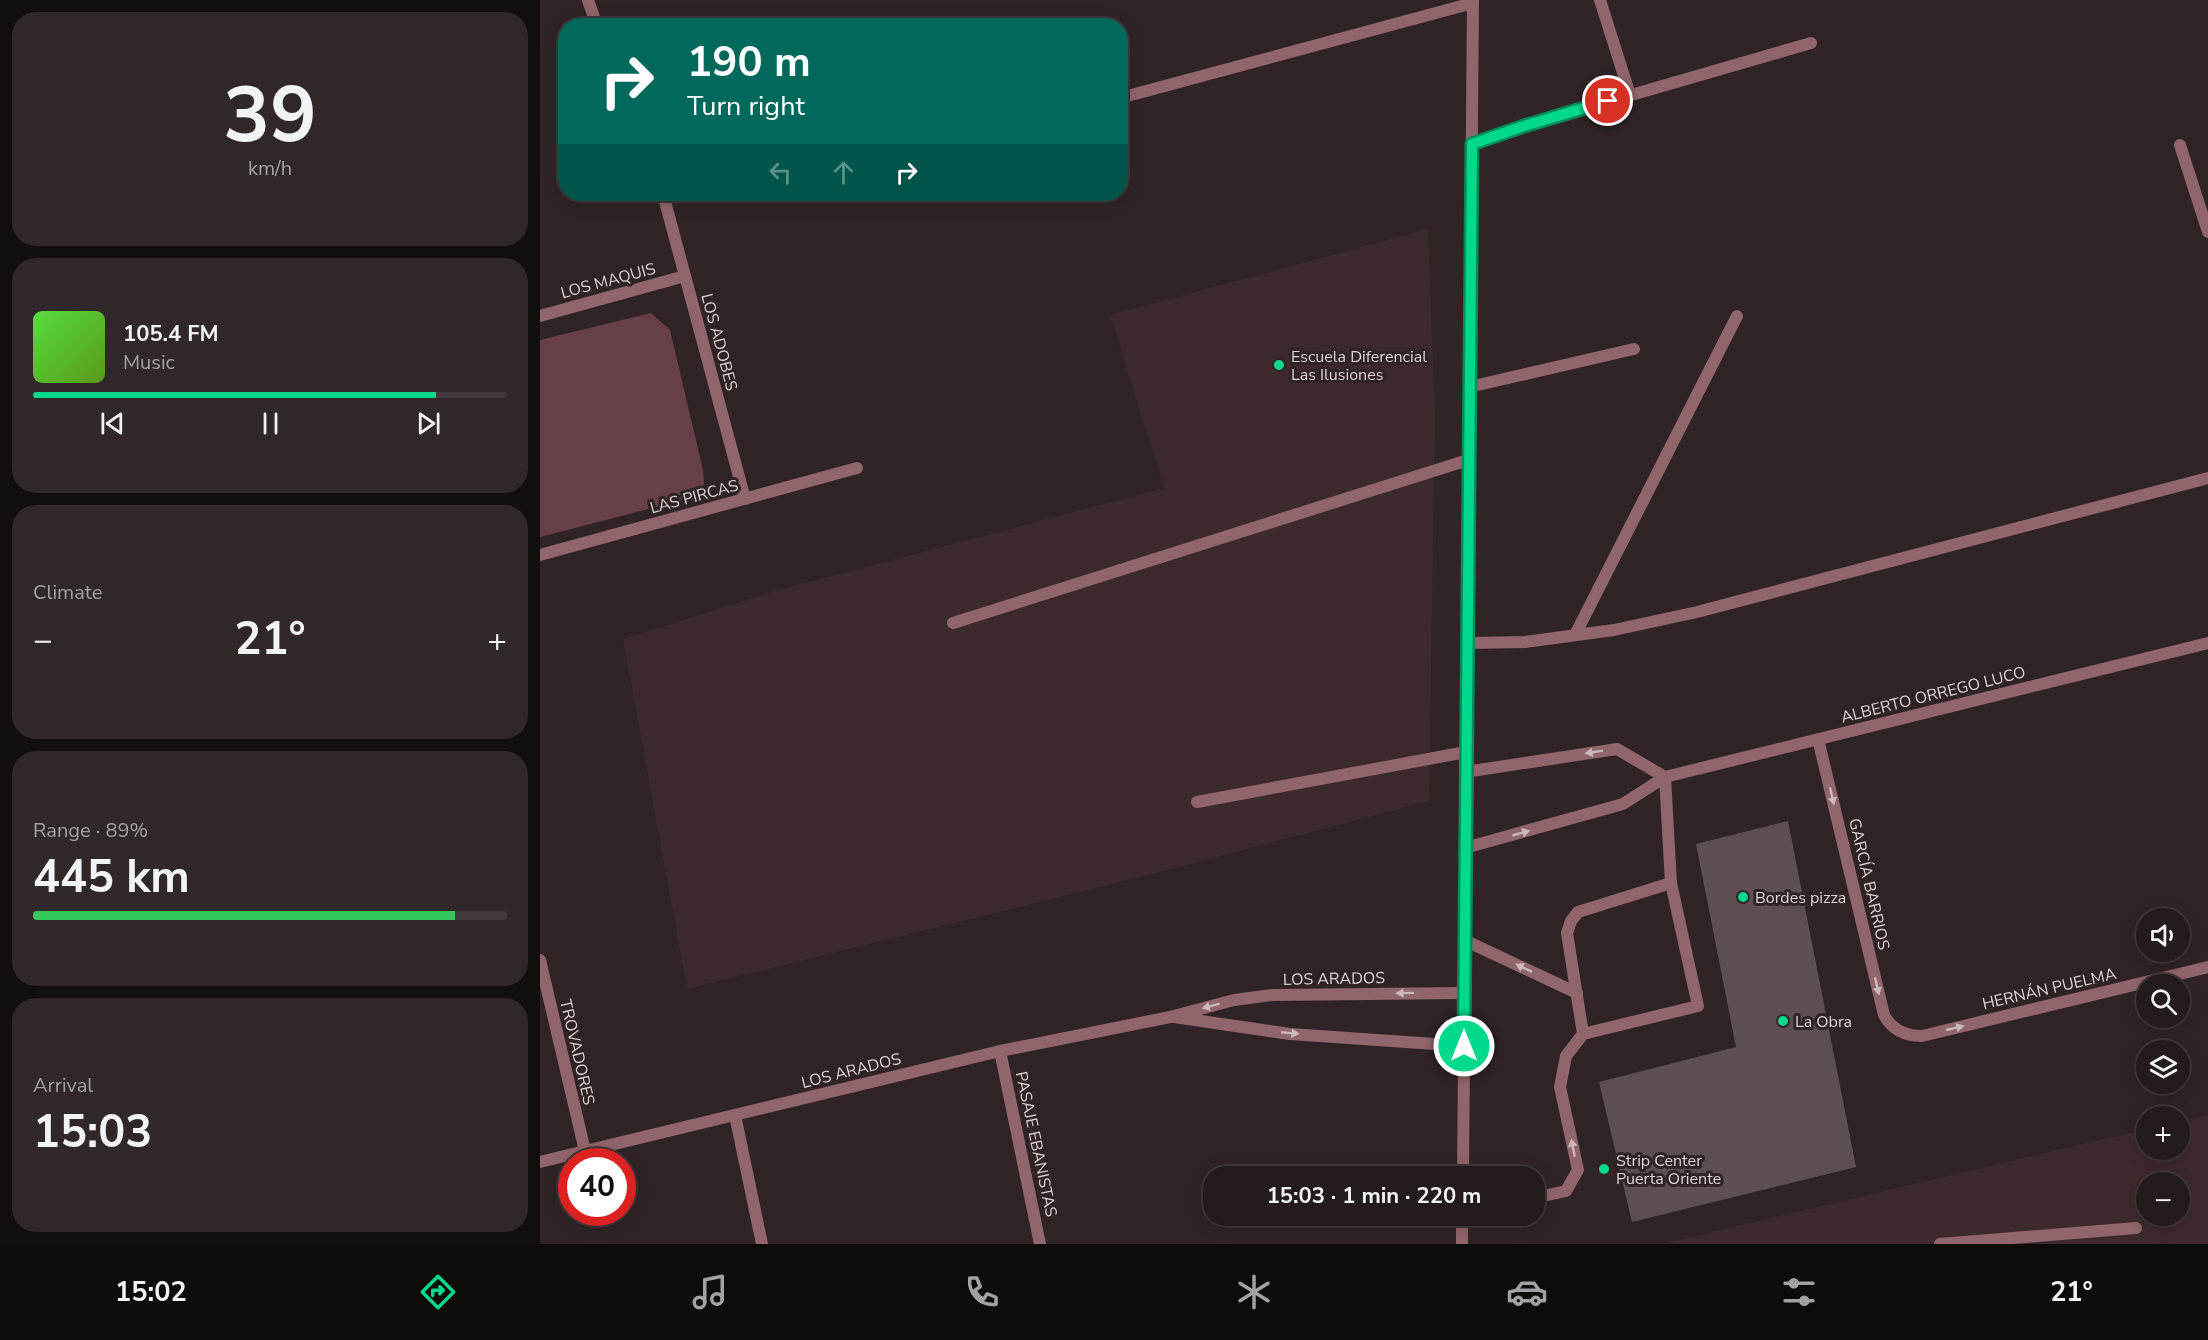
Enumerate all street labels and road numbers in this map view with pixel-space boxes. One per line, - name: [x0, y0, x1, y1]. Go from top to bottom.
- street label: LOS MAQUIS: [558, 258, 658, 304]
- street label: LOS ADOBES: [695, 291, 743, 394]
- street label: LAS PIRCAS: [648, 475, 741, 519]
- street label: ALBERTO ORREGO LUCO: [1839, 661, 2028, 729]
- street label: GARCÍA BARRIOS: [1843, 816, 1895, 952]
- street label: HERNÁN PUELMA: [1980, 963, 2119, 1015]
- street label: LOS ARADOS: [1283, 967, 1385, 991]
- street label: TROVADORES: [554, 997, 600, 1107]
- street label: LOS ARADOS: [799, 1048, 904, 1094]
- street label: PASAJE EBANISTAS: [1010, 1070, 1062, 1219]

